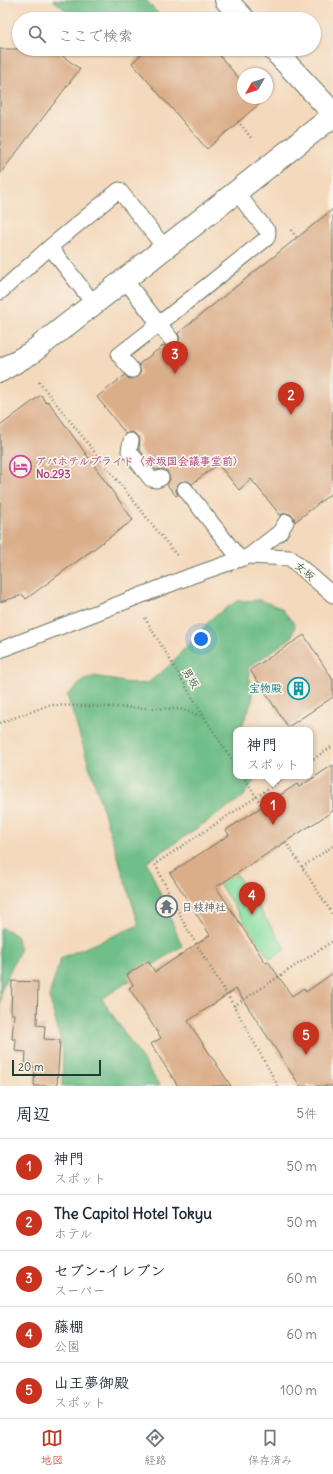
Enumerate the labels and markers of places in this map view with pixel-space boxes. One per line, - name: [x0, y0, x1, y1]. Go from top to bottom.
- pin: 3: [162, 341, 188, 374]
- pin: 2: [278, 382, 304, 415]
- hotel icon: アパホテルプライド〈赤坂国会議事堂前〉 No.293: [8, 454, 34, 480]
- place label: アパホテルプライド〈赤坂国会議事堂前〉 No.293: [36, 454, 244, 481]
- building icon: 宝物殿: [285, 675, 311, 701]
- place label: 宝物殿: [249, 681, 282, 695]
- pin: 1: [260, 792, 286, 825]
- pin: 4: [239, 882, 265, 915]
- temple icon: 日枝神社: [153, 894, 179, 920]
- place label: 日枝神社: [182, 900, 226, 914]
- pin: 5: [293, 1022, 319, 1055]

